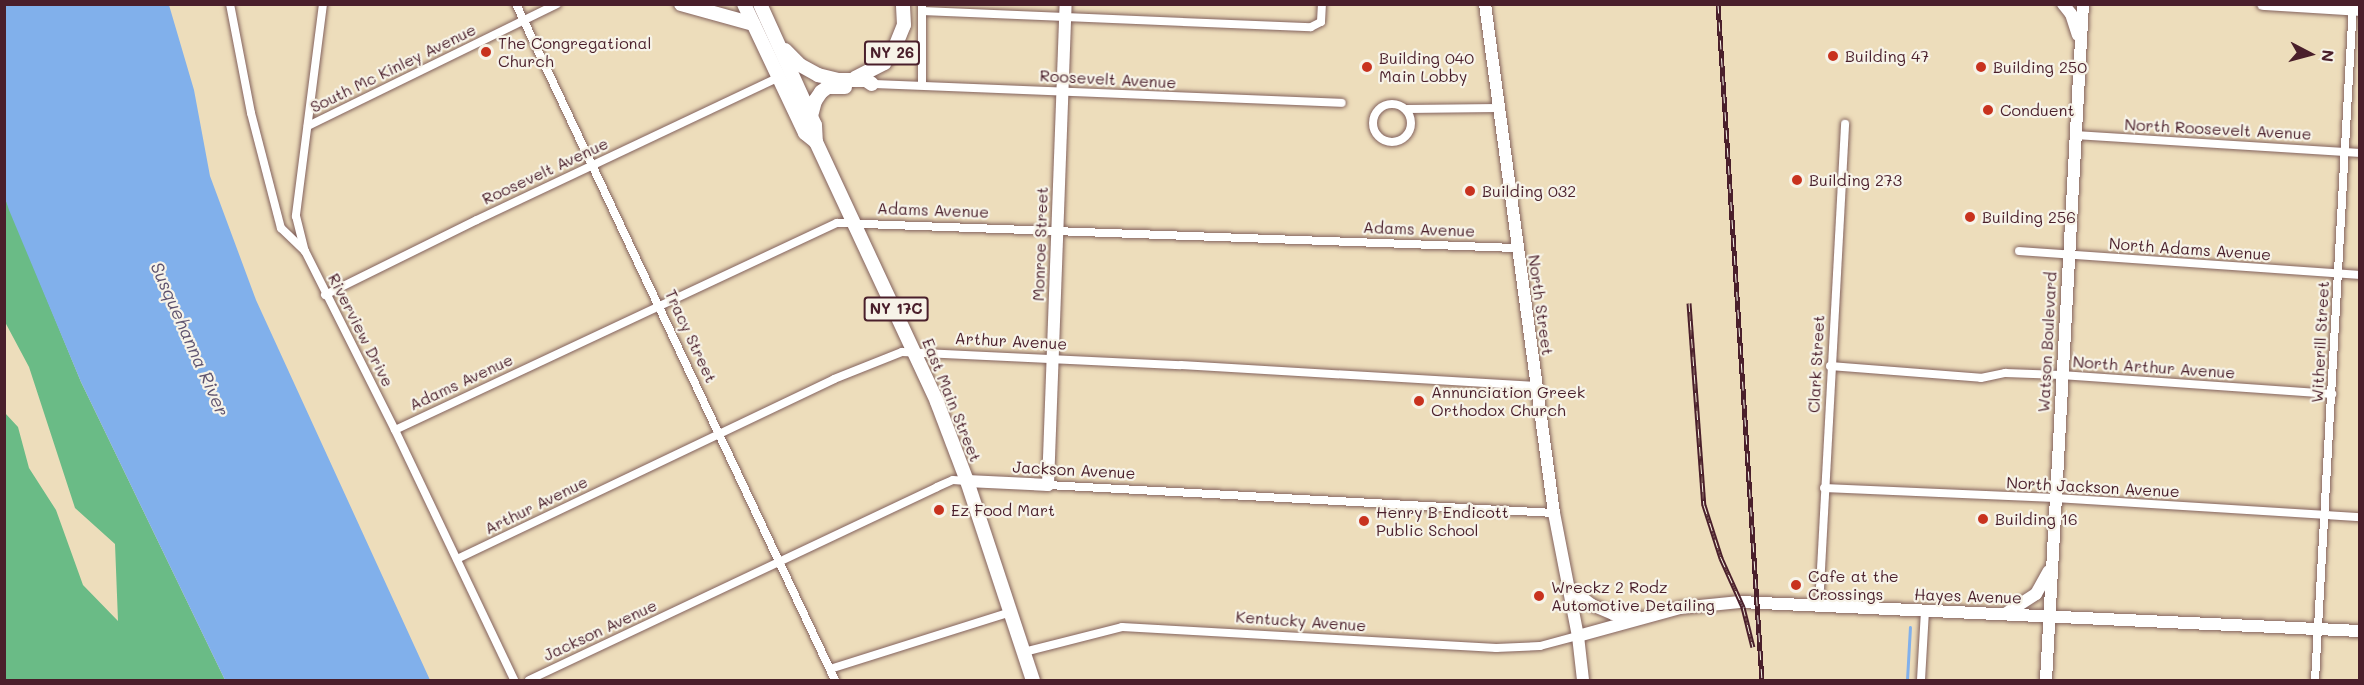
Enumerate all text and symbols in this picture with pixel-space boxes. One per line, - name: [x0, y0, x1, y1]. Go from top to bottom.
- street label: South Mc Kinley Avenue: [307, 19, 479, 117]
- north arrow: [2280, 24, 2340, 84]
- place label: The Congregational Church: [498, 33, 651, 71]
- road number: NY 26: [864, 41, 920, 65]
- marker: The Congregational Church: [479, 45, 493, 59]
- place label: Building 47: [1845, 46, 1929, 66]
- place label: Building 040 Main Lobby: [1379, 48, 1474, 86]
- marker: Building 47: [1826, 49, 1840, 63]
- text: N: [2317, 49, 2339, 63]
- place label: Building 250: [1993, 57, 2087, 77]
- marker: Building 040 Main Lobby: [1360, 60, 1374, 74]
- marker: Building 250: [1974, 60, 1988, 74]
- street label: Roosevelt Avenue: [1039, 66, 1177, 92]
- place label: Conduent: [2000, 100, 2074, 120]
- marker: Conduent: [1981, 103, 1995, 117]
- street label: North Roosevelt Avenue: [2124, 115, 2312, 143]
- street label: Roosevelt Avenue: [479, 133, 611, 209]
- place label: Building 273: [1809, 170, 1902, 190]
- marker: Building 273: [1790, 173, 1804, 187]
- place label: Building 032: [1482, 181, 1576, 201]
- marker: Building 032: [1463, 184, 1477, 198]
- street label: Monroe Street: [1028, 186, 1052, 302]
- street label: Adams Avenue: [877, 198, 989, 222]
- place label: Building 256: [1982, 207, 2076, 227]
- marker: Building 256: [1963, 210, 1977, 224]
- street label: Adams Avenue: [1363, 217, 1475, 241]
- street label: North Adams Avenue: [2108, 234, 2272, 264]
- street label: North Street: [1524, 253, 1558, 357]
- water label: Susquehanna River: [146, 259, 234, 419]
- street label: Riverview Drive: [324, 270, 398, 390]
- street label: Watson Boulevard: [2034, 271, 2060, 413]
- street label: Witherill Street: [2307, 281, 2333, 403]
- street label: Tracy Street: [661, 286, 721, 386]
- road number: NY 17C: [863, 297, 929, 321]
- street label: Clark Street: [1804, 315, 1828, 413]
- street label: Arthur Avenue: [954, 328, 1068, 354]
- street label: East Main Street: [918, 335, 986, 465]
- street label: Adams Avenue: [406, 350, 516, 414]
- street label: North Arthur Avenue: [2072, 352, 2236, 382]
- place label: Annunciation Greek Orthodox Church: [1431, 382, 1585, 420]
- marker: Annunciation Greek Orthodox Church: [1412, 394, 1426, 408]
- street label: Jackson Avenue: [1012, 457, 1136, 483]
- street label: Arthur Avenue: [481, 472, 591, 538]
- street label: North Jackson Avenue: [2006, 473, 2180, 501]
- place label: Ez Food Mart: [951, 500, 1055, 520]
- place label: Henry B Endicott Public School: [1376, 502, 1509, 540]
- marker: Ez Food Mart: [932, 503, 946, 517]
- place label: Building 16: [1995, 509, 2078, 529]
- marker: Building 16: [1976, 512, 1990, 526]
- marker: Henry B Endicott Public School: [1357, 514, 1371, 528]
- place label: Cafe at the Crossings: [1808, 566, 1899, 604]
- place label: Wreckz 2 Rodz Automotive Detailing: [1551, 577, 1715, 615]
- marker: Cafe at the Crossings: [1789, 578, 1803, 592]
- street label: Hayes Avenue: [1914, 585, 2022, 607]
- marker: Wreckz 2 Rodz Automotive Detailing: [1532, 589, 1546, 603]
- street label: Jackson Avenue: [540, 595, 660, 665]
- street label: Kentucky Avenue: [1235, 607, 1367, 635]

